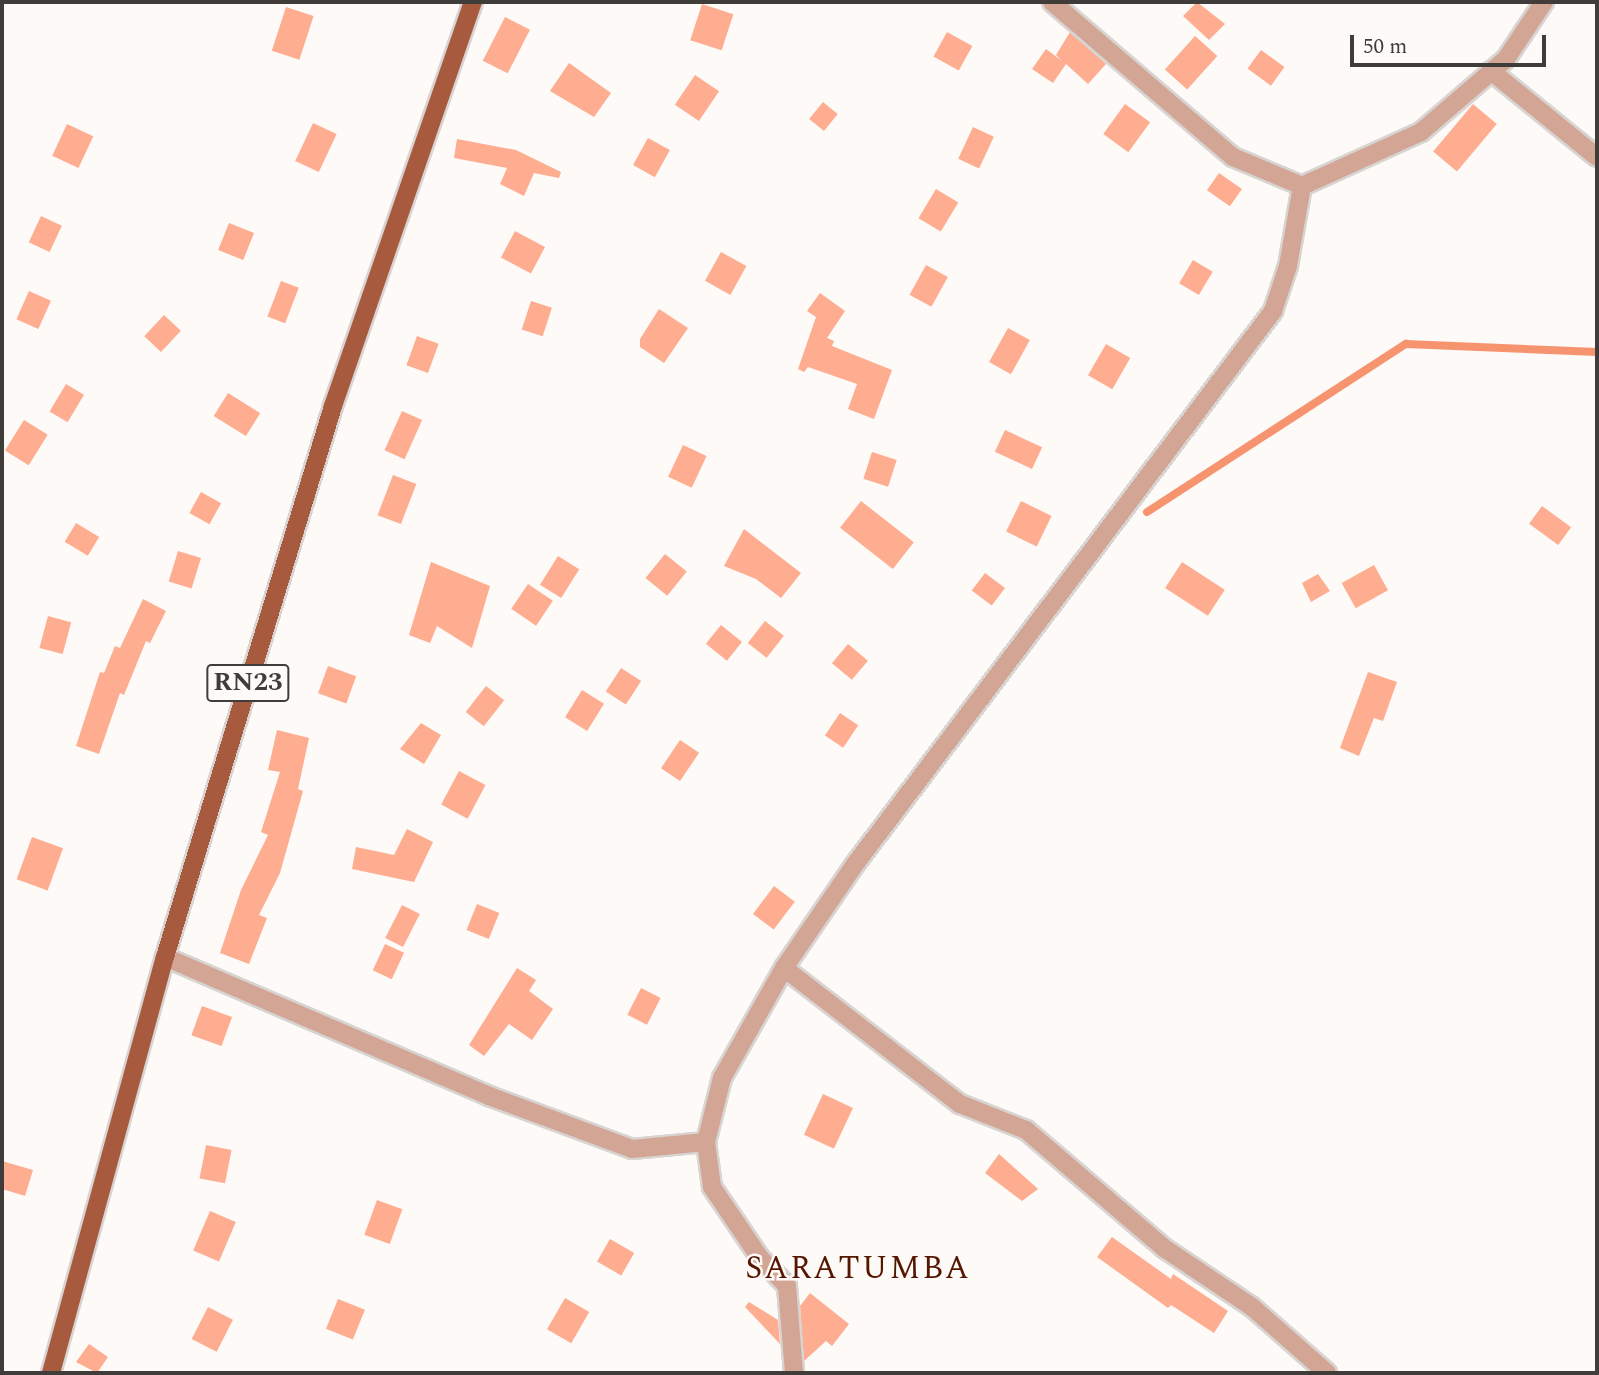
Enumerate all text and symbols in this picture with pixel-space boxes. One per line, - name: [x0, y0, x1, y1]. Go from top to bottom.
- scale bar: [1354, 21, 1550, 65]
- text: 50 m: [1363, 31, 1407, 63]
- road number: RN23: [206, 660, 290, 706]
- district label: SARATUMBA: [746, 1250, 970, 1288]

